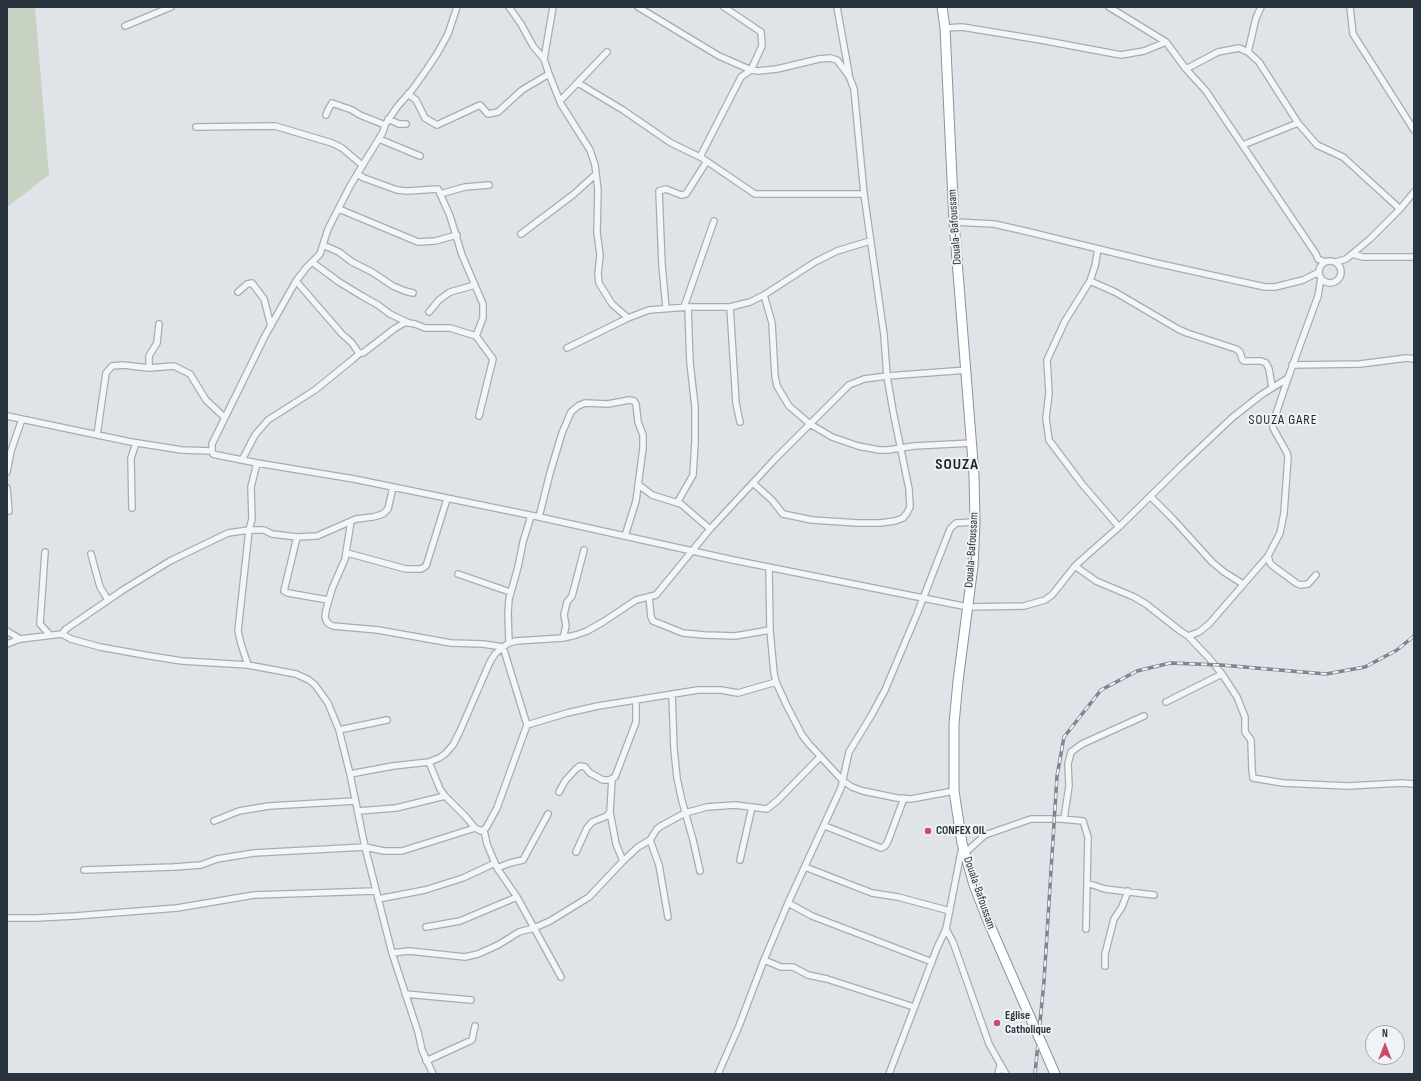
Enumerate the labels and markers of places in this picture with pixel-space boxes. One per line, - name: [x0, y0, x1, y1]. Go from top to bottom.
- place label: CONFEX OIL: [936, 824, 986, 838]
- marker: CONFEX OIL: [923, 826, 933, 836]
- place label: Eglise Catholique: [1005, 1009, 1051, 1037]
- marker: Eglise Catholique: [992, 1018, 1002, 1028]

